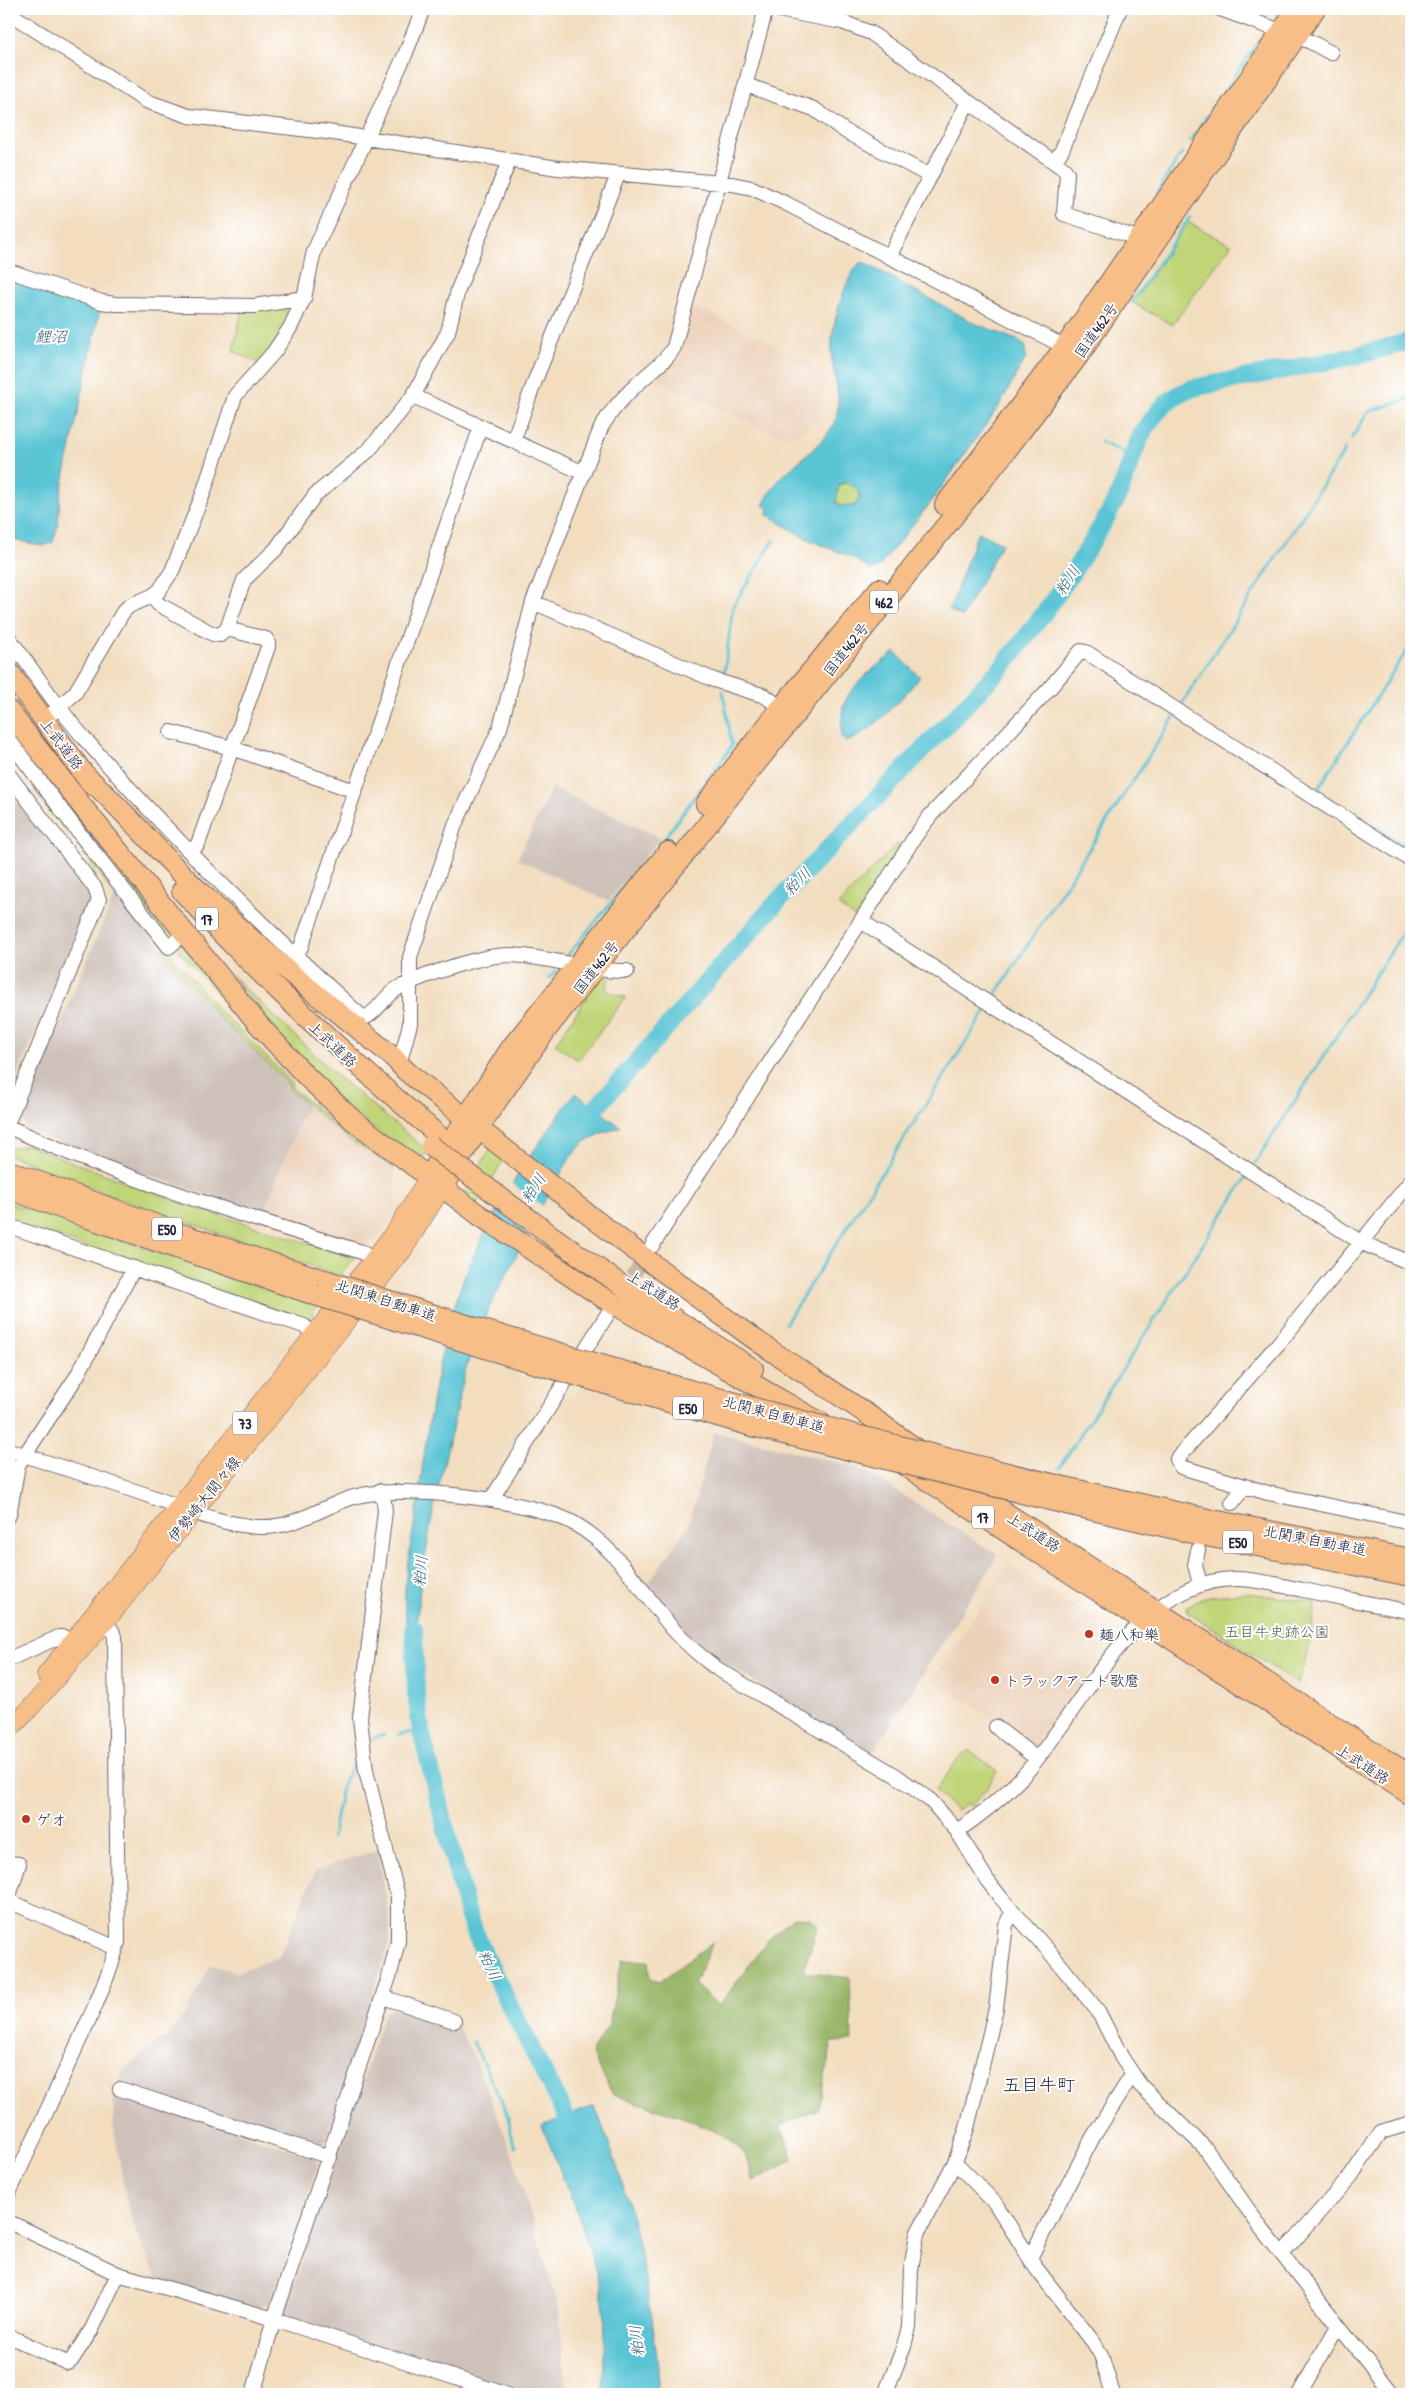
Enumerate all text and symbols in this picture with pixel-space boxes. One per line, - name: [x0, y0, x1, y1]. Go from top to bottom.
- street label: 国道462号: [1069, 298, 1123, 362]
- water label: 鯉沼: [35, 325, 69, 347]
- water label: 粕川: [1049, 561, 1085, 599]
- road number: 462: [870, 590, 898, 614]
- street label: 国道462号: [818, 617, 874, 681]
- street label: 上武道路: [36, 714, 88, 774]
- water label: 粕川: [778, 862, 816, 900]
- road number: 17: [196, 908, 218, 931]
- street label: 国道462号: [568, 935, 624, 999]
- street label: 上武道路: [304, 1016, 362, 1072]
- water label: 粕川: [515, 1169, 551, 1207]
- road number: E50: [152, 1218, 182, 1240]
- street label: 上武道路: [623, 1265, 685, 1315]
- street label: 北関東自動車道: [333, 1274, 439, 1326]
- street label: 北関東自動車道: [721, 1390, 827, 1438]
- road number: E50: [673, 1396, 703, 1420]
- road number: 73: [232, 1412, 258, 1435]
- street label: 伊勢崎大間々線: [163, 1452, 245, 1546]
- road number: 17: [972, 1505, 994, 1528]
- street label: 上武道路: [1003, 1507, 1065, 1557]
- street label: 北関東自動車道: [1261, 1520, 1369, 1560]
- road number: E50: [1223, 1530, 1253, 1554]
- water label: 粕川: [408, 1554, 432, 1588]
- park label: 五目牛史跡公園: [1224, 1621, 1330, 1642]
- place label: 麺八和樂: [1099, 1624, 1159, 1645]
- marker: 麺八和樂: [1083, 1628, 1095, 1640]
- place label: トラックアート歌麿: [1005, 1670, 1139, 1691]
- marker: トラックアート歌麿: [989, 1674, 1001, 1686]
- street label: 上武道路: [1332, 1739, 1394, 1789]
- place label: ゲオ: [36, 1809, 66, 1830]
- marker: ゲオ: [20, 1813, 32, 1825]
- water label: 粕川: [473, 1946, 507, 1984]
- district label: 五目牛町: [1003, 2072, 1075, 2097]
- water label: 粕川: [623, 2324, 649, 2358]

